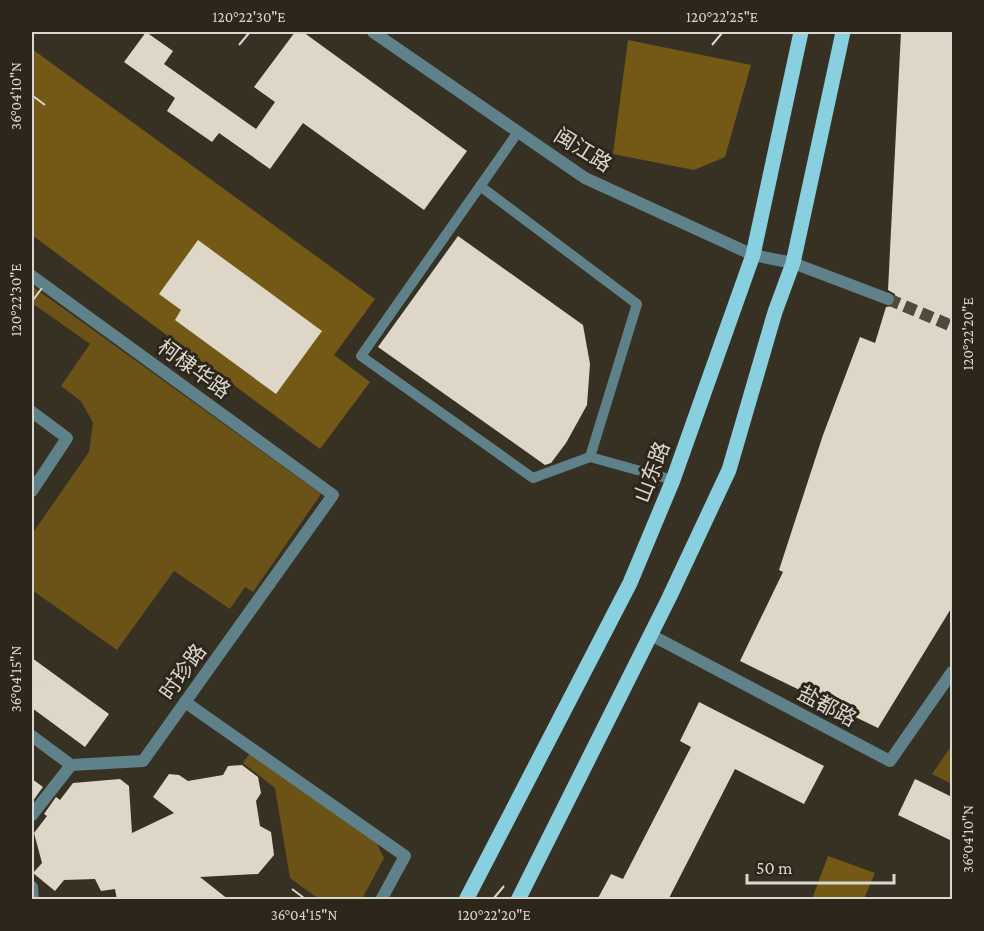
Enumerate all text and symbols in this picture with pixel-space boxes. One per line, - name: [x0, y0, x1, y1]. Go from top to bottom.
- text: 120°22'30"E: [213, 9, 285, 25]
- text: 120°22'25"E: [686, 9, 758, 25]
- text: 36°04'10"N: [8, 62, 24, 130]
- street label: 闽江路: [550, 123, 616, 177]
- text: 120°22'30"E: [8, 264, 24, 336]
- text: 120°22'20"E: [960, 297, 976, 371]
- street label: 柯棣华路: [153, 335, 235, 403]
- street label: 山东路: [630, 438, 674, 506]
- street label: 时珍路: [155, 639, 211, 705]
- text: 36°04'15"N: [8, 646, 24, 712]
- street label: 盐都路: [794, 681, 860, 731]
- text: 36°04'10"N: [960, 805, 976, 873]
- scale bar: [747, 847, 894, 885]
- text: 50 m: [756, 858, 793, 878]
- text: 36°04'15"N: [271, 907, 337, 923]
- text: 120°22'20"E: [457, 907, 531, 923]

